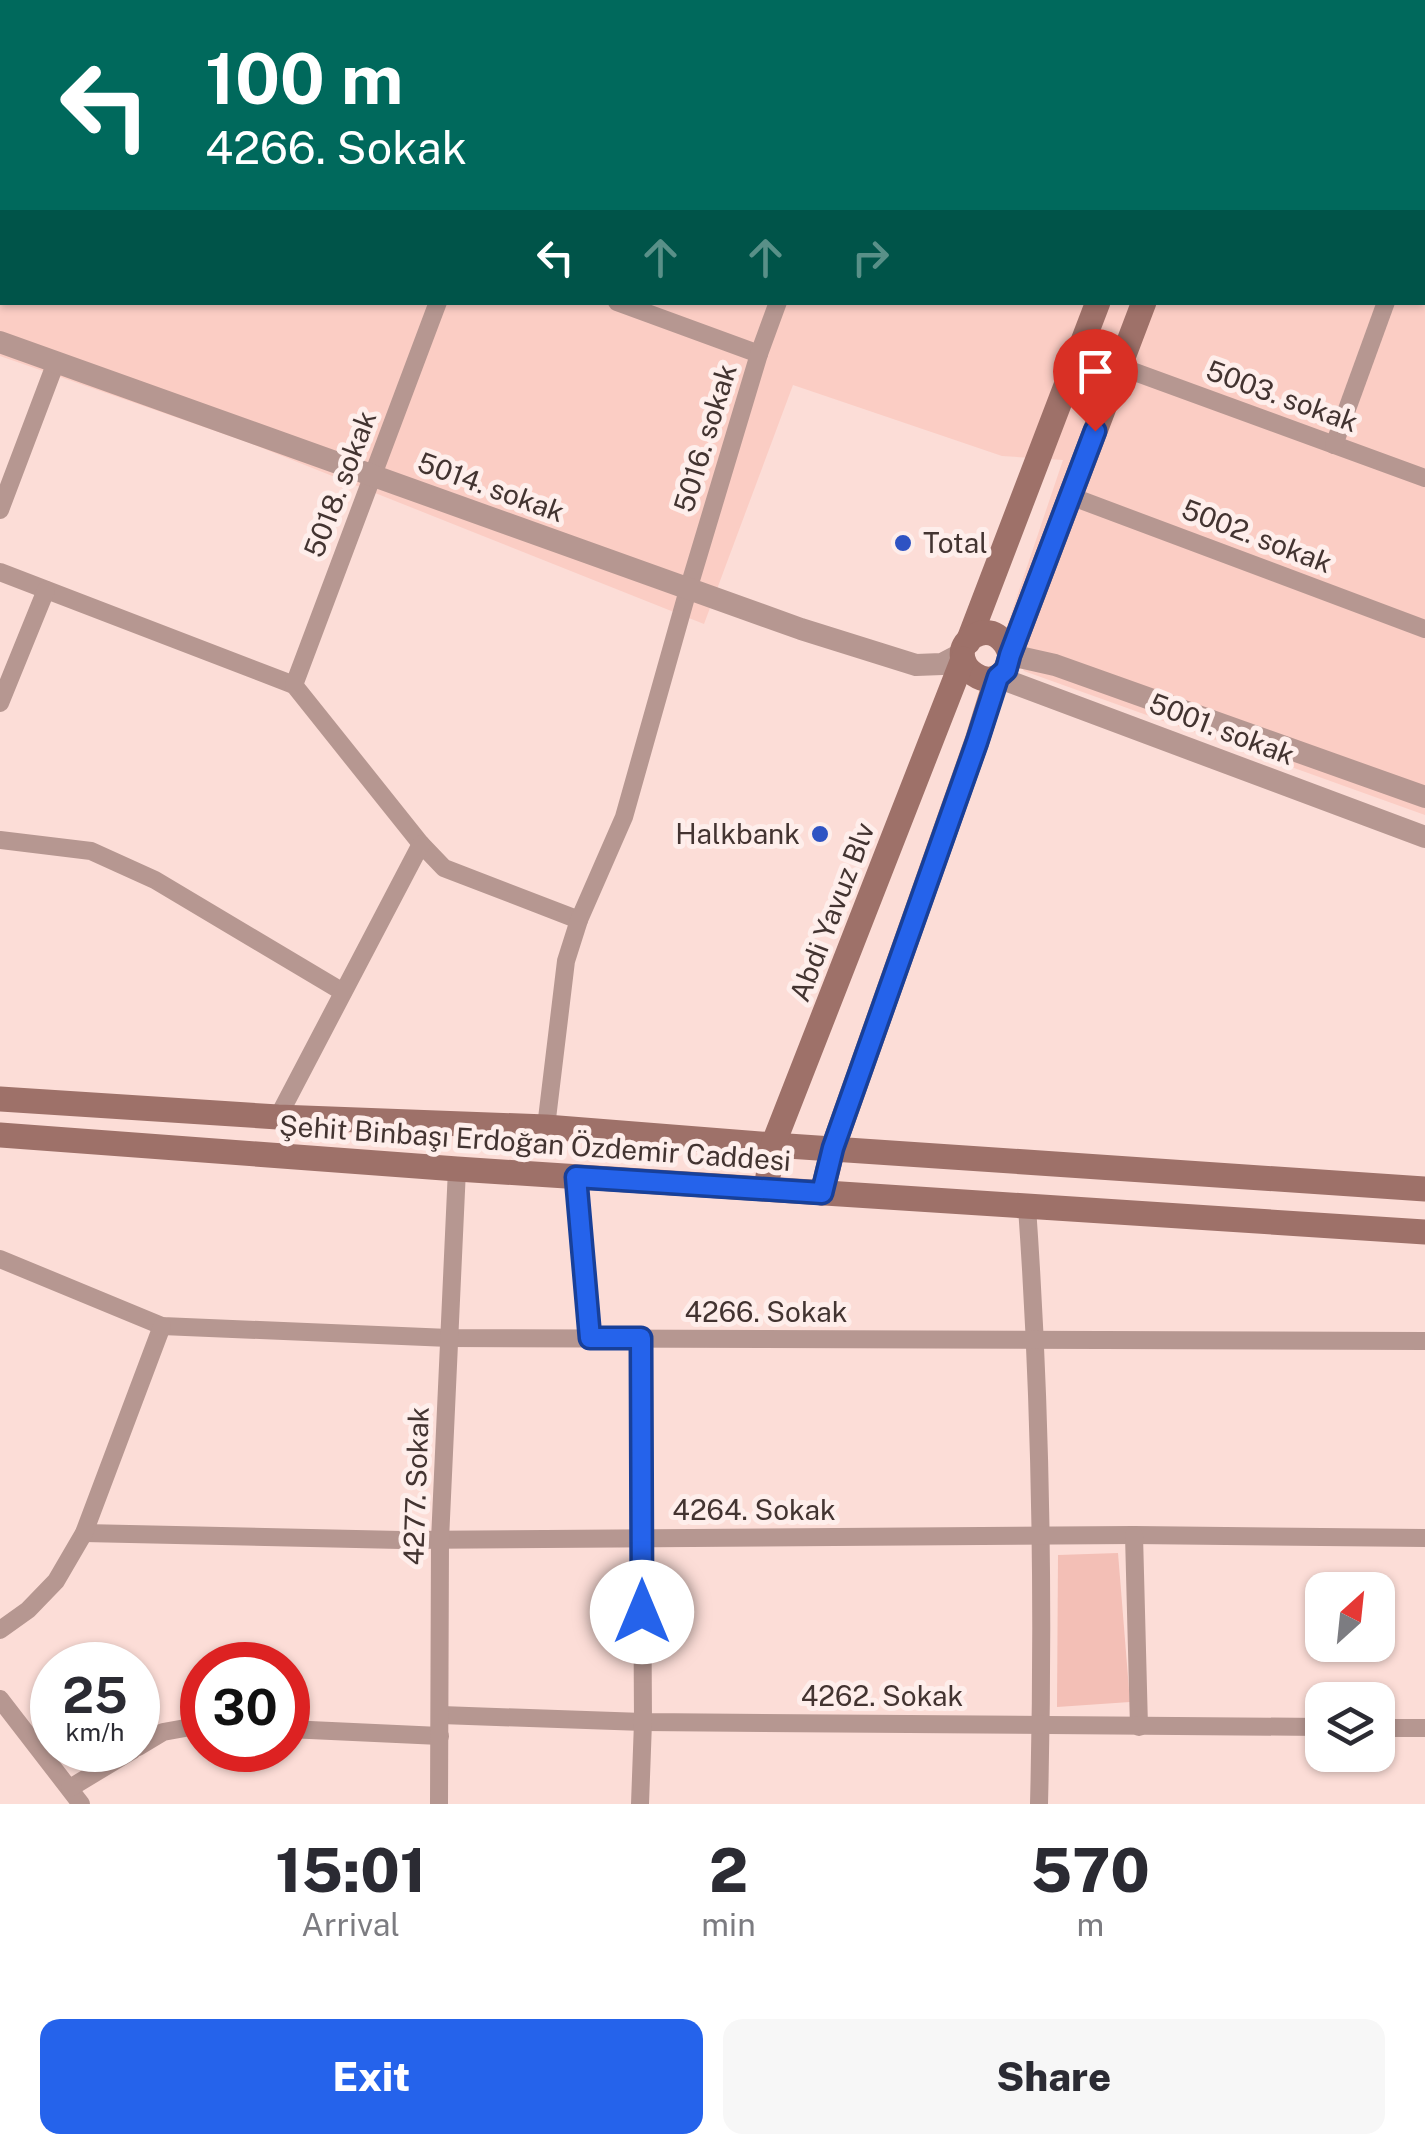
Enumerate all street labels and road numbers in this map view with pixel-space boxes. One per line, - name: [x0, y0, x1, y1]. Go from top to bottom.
- street label: 5003. sokak: [1202, 353, 1362, 438]
- street label: 5016. sokak: [666, 360, 743, 516]
- street label: 5018. sokak: [297, 406, 383, 562]
- street label: 5014. sokak: [413, 445, 569, 528]
- street label: 5002. sokak: [1177, 492, 1337, 579]
- street label: 5001. sokak: [1145, 686, 1299, 771]
- street label: Abdi Yavuz Blv: [782, 818, 881, 1006]
- street label: Şehit Binbaşı Erdoğan Özdemir Caddesi: [278, 1108, 792, 1177]
- street label: 4266. Sokak: [684, 1295, 848, 1328]
- street label: 4277. Sokak: [396, 1406, 435, 1566]
- street label: 4264. Sokak: [672, 1493, 836, 1526]
- street label: 4262. Sokak: [801, 1679, 963, 1712]

